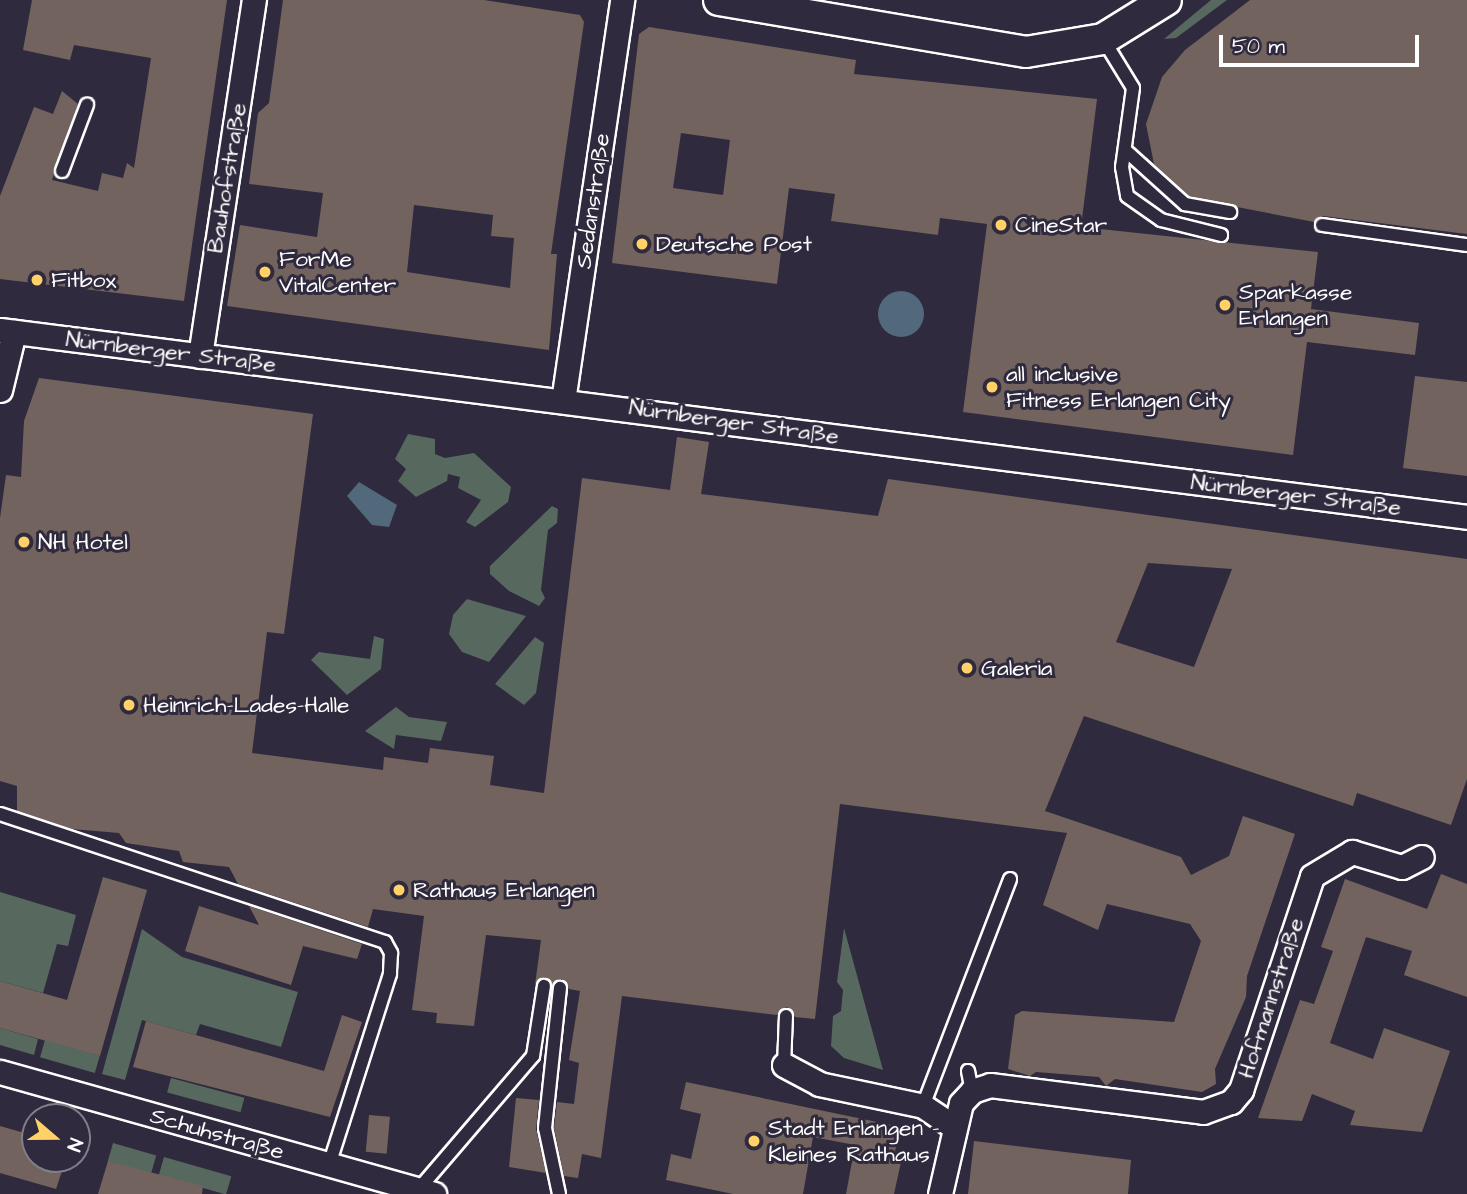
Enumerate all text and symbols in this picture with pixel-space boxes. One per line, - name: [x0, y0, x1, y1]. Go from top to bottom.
- scale bar: [1222, 21, 1422, 65]
- text: 50 m: [1232, 32, 1285, 61]
- street label: Bauhofstraße: [202, 101, 252, 255]
- street label: Sedanstraße: [570, 132, 616, 270]
- place label: CineStar: [1015, 211, 1107, 239]
- marker: CineStar: [993, 217, 1009, 233]
- place label: Deutsche Post: [656, 230, 812, 258]
- marker: Deutsche Post: [634, 236, 650, 252]
- place label: ForMe VitalCenter: [279, 245, 396, 299]
- marker: ForMe VitalCenter: [257, 264, 273, 280]
- place label: Fitbox: [51, 266, 116, 294]
- marker: Fitbox: [29, 272, 45, 288]
- place label: Sparkasse Erlangen: [1239, 278, 1352, 332]
- marker: Sparkasse Erlangen: [1217, 297, 1233, 313]
- street label: Nürnberger Straße: [64, 325, 278, 379]
- place label: all inclusive Fitness Erlangen City: [1006, 360, 1231, 414]
- marker: all inclusive Fitness Erlangen City: [984, 379, 1000, 395]
- street label: Nürnberger Straße: [627, 394, 841, 450]
- street label: Nürnberger Straße: [1189, 468, 1403, 522]
- place label: NH Hotel: [38, 528, 128, 556]
- marker: NH Hotel: [16, 534, 32, 550]
- place label: Galeria: [981, 654, 1053, 682]
- marker: Galeria: [959, 660, 975, 676]
- place label: Heinrich-Lades-Halle: [143, 691, 349, 719]
- marker: Heinrich-Lades-Halle: [121, 697, 137, 713]
- place label: Rathaus Erlangen: [413, 876, 595, 904]
- marker: Rathaus Erlangen: [391, 882, 407, 898]
- street label: Hofmannstraße: [1232, 914, 1310, 1082]
- street label: Schuhstraße: [147, 1102, 287, 1166]
- north arrow: [21, 1103, 91, 1173]
- place label: Stadt Erlangen - Kleines Rathaus: [768, 1114, 939, 1168]
- marker: Stadt Erlangen - Kleines Rathaus: [746, 1133, 762, 1149]
- text: N: [60, 1134, 89, 1155]

